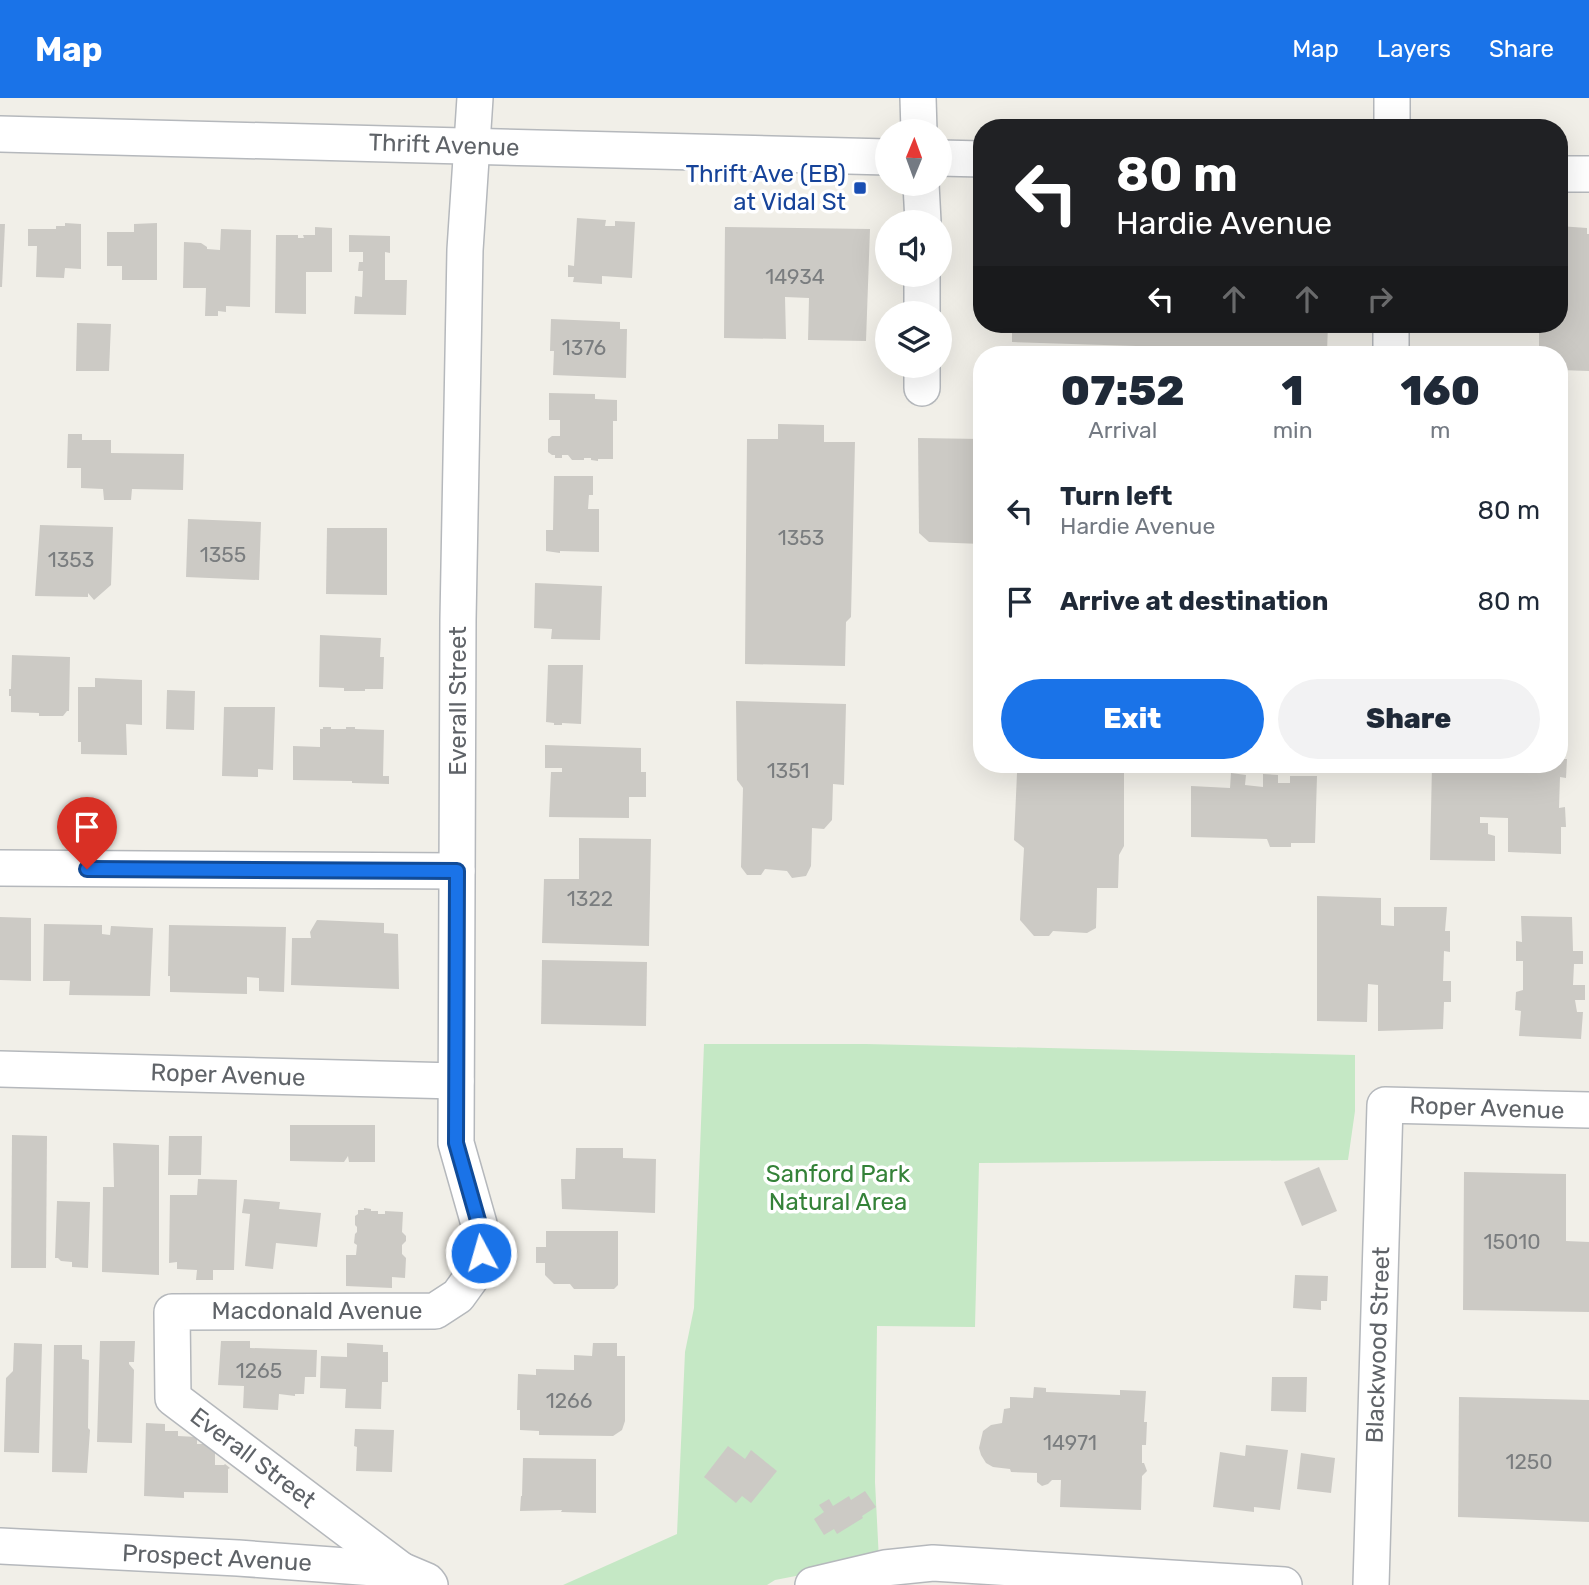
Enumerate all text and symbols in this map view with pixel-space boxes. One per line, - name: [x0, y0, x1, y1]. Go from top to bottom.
- text: Map: [35, 30, 103, 69]
- text: Map: [1292, 35, 1339, 63]
- text: Layers: [1377, 35, 1451, 63]
- text: Share: [1489, 35, 1554, 63]
- north arrow: [875, 119, 952, 196]
- map controls: [875, 119, 952, 378]
- street label: Thrift Avenue: [368, 128, 520, 162]
- text: 80 m: [1116, 145, 1238, 203]
- icon: left: [1001, 147, 1092, 238]
- place label: Thrift Ave (EB) at Vidal St: [685, 160, 846, 216]
- marker: Thrift Ave (EB) at Vidal St: [852, 180, 868, 196]
- text: Hardie Avenue: [1116, 204, 1332, 242]
- button: sound: [875, 210, 952, 287]
- house number: 14934: [765, 264, 825, 289]
- icon: left: [1142, 280, 1180, 318]
- icon: ahead: [1215, 280, 1253, 318]
- icon: ahead: [1288, 280, 1326, 318]
- icon: right: [1361, 280, 1399, 318]
- button: layers: [875, 301, 952, 378]
- house number: 1376: [562, 335, 606, 360]
- text: 07:52: [1061, 366, 1185, 416]
- text: 1: [1282, 366, 1304, 416]
- text: 160: [1400, 366, 1480, 416]
- text: Arrival: [1088, 416, 1157, 444]
- text: min: [1273, 416, 1313, 444]
- text: m: [1430, 416, 1451, 444]
- text: Turn left: [1060, 481, 1172, 512]
- icon: left: [1001, 492, 1039, 530]
- text: 80 m: [1477, 495, 1540, 526]
- text: Hardie Avenue: [1060, 512, 1215, 540]
- house number: 1353: [778, 525, 824, 550]
- house number: 1355: [200, 542, 246, 567]
- house number: 1353: [48, 547, 94, 572]
- icon: arrive: [1001, 583, 1039, 621]
- text: Arrive at destination: [1060, 586, 1328, 617]
- text: 80 m: [1477, 586, 1540, 617]
- street label: Everall Street: [444, 626, 472, 776]
- button: Exit: [1001, 679, 1264, 759]
- button: Share: [1278, 679, 1540, 759]
- house number: 1351: [767, 758, 809, 783]
- pin: [57, 797, 117, 869]
- icon: arrive: [68, 808, 106, 846]
- house number: 1322: [567, 886, 613, 911]
- street label: Roper Avenue: [150, 1058, 306, 1092]
- street label: Roper Avenue: [1409, 1091, 1565, 1125]
- park label: Sanford Park Natural Area: [766, 1160, 911, 1216]
- position arrow: [444, 1216, 518, 1290]
- house number: 15010: [1483, 1229, 1541, 1254]
- street label: Blackwood Street: [1361, 1246, 1395, 1444]
- street label: Macdonald Avenue: [212, 1297, 422, 1325]
- house number: 1265: [236, 1358, 282, 1383]
- house number: 1266: [546, 1388, 592, 1413]
- street label: Everall Street: [185, 1402, 321, 1514]
- house number: 14971: [1043, 1430, 1097, 1455]
- house number: 1250: [1505, 1449, 1553, 1474]
- street label: Prospect Avenue: [121, 1539, 313, 1577]

